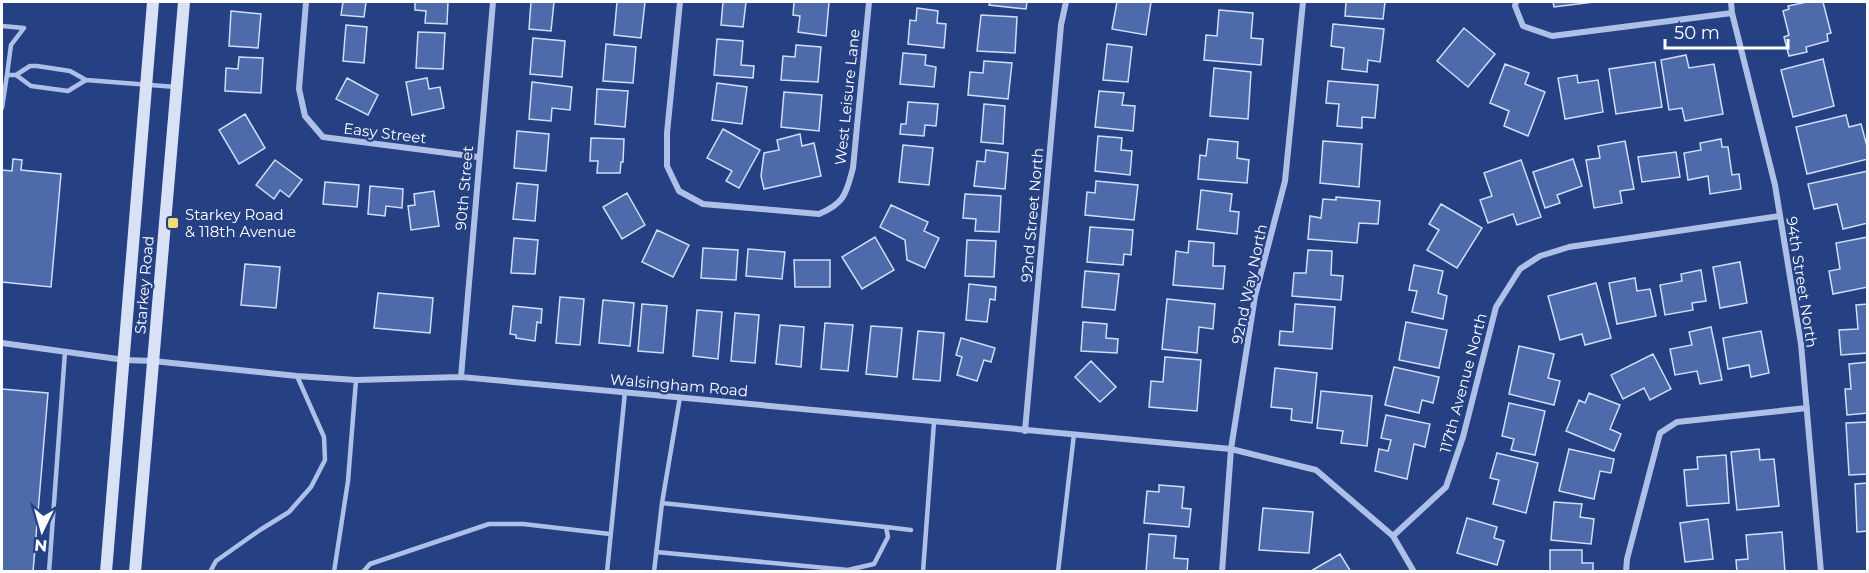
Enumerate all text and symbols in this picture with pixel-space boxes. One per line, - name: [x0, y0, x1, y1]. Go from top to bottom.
- scale bar: [1665, 12, 1788, 50]
- text: 50 m: [1674, 22, 1720, 44]
- street label: West Leisure Lane: [830, 28, 864, 166]
- street label: Easy Street: [342, 118, 428, 148]
- street label: 90th Street: [451, 145, 477, 231]
- street label: 92nd Street North: [1017, 147, 1047, 283]
- place label: Starkey Road & 118th Avenue: [185, 205, 296, 241]
- street label: 94th Street North: [1782, 215, 1822, 349]
- marker: Starkey Road & 118th Avenue: [166, 216, 180, 230]
- street label: 92nd Way North: [1227, 222, 1271, 346]
- street label: Starkey Road: [130, 235, 158, 335]
- street label: 117th Avenue North: [1435, 311, 1491, 455]
- street label: Walsingham Road: [609, 369, 749, 401]
- north arrow: [12, 501, 72, 561]
- text: N: [33, 535, 48, 555]

